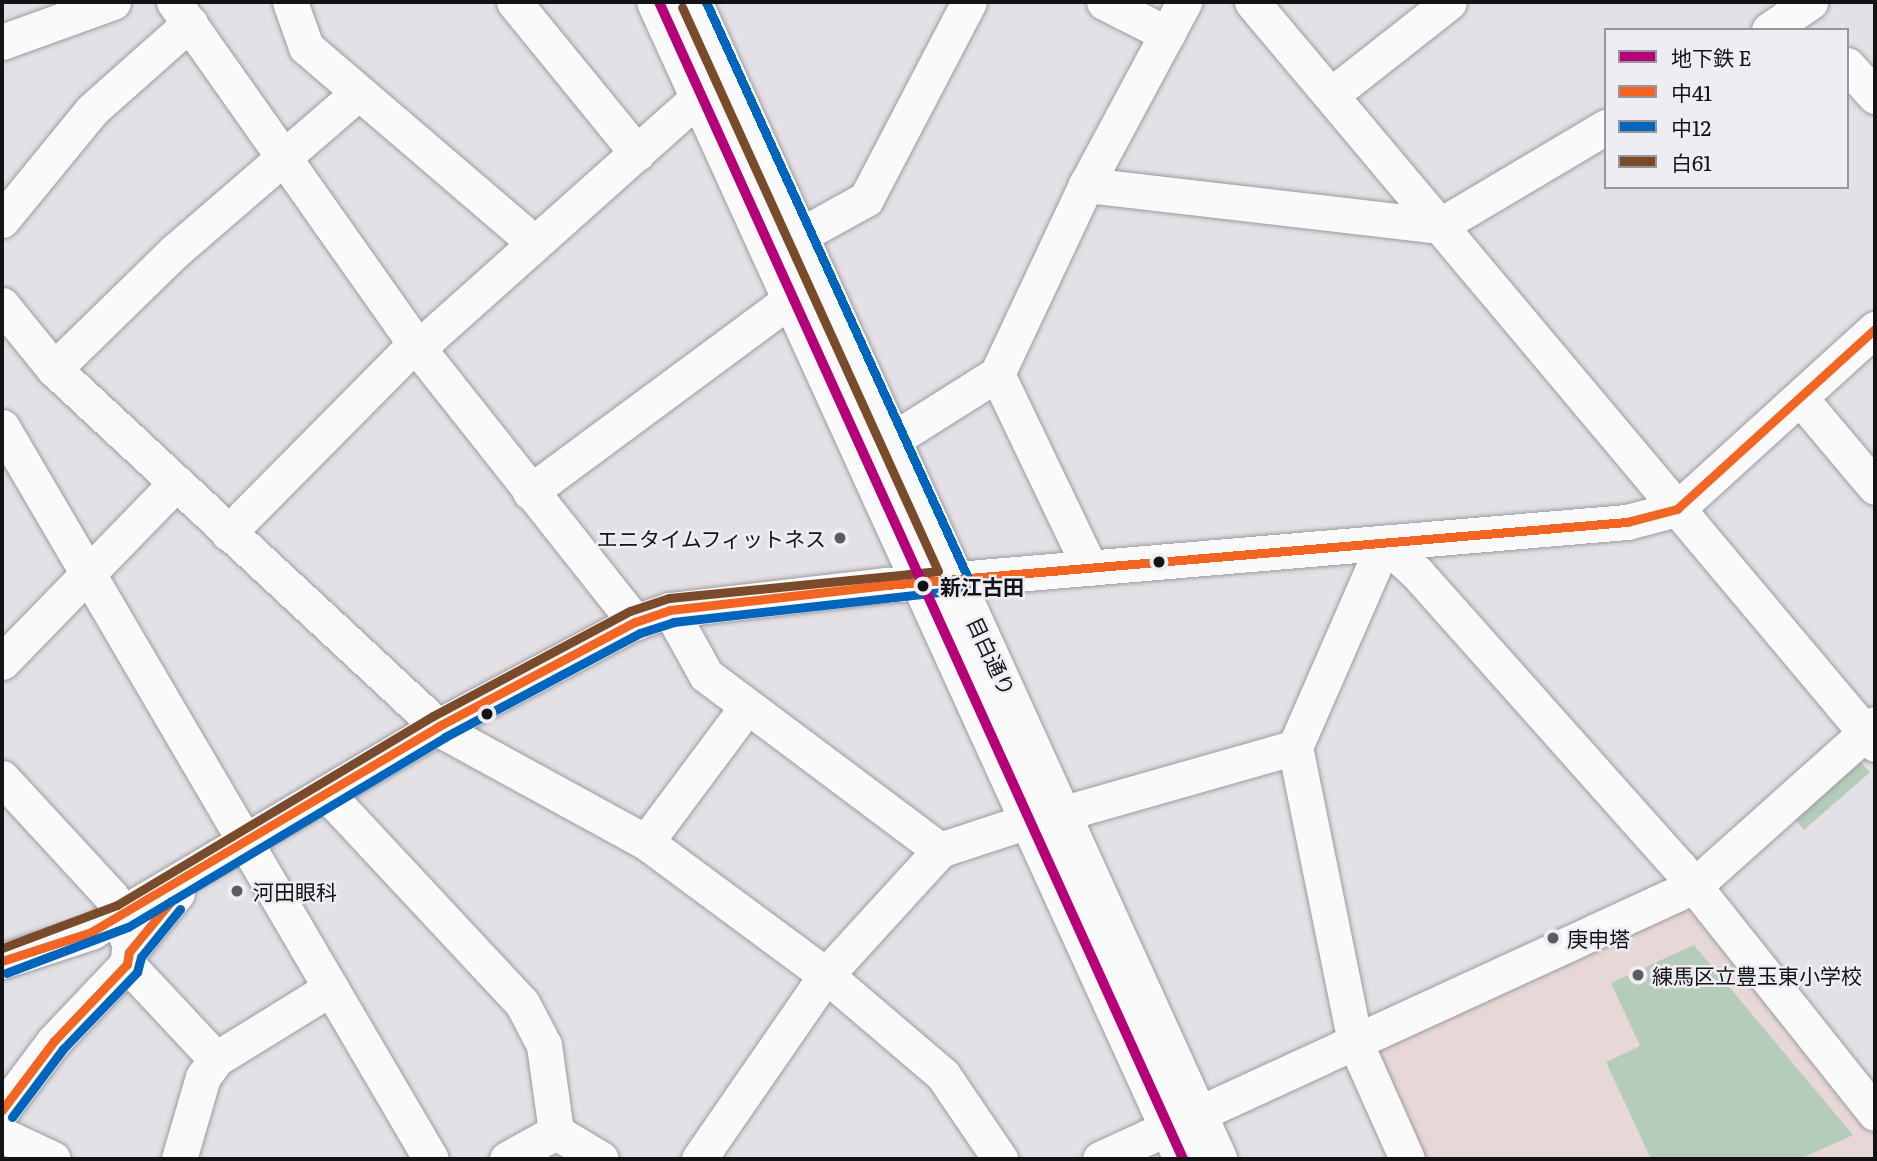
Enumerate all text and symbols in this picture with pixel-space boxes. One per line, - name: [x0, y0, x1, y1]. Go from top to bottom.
- legend: [1604, 28, 1849, 189]
- text: 地下鉄 E: [1671, 41, 1752, 72]
- text: 中41: [1671, 76, 1712, 107]
- text: 中12: [1671, 111, 1711, 142]
- text: 白61: [1671, 146, 1712, 177]
- place label: エニタイムフィットネス: [595, 525, 826, 551]
- marker: エニタイムフィットネス: [832, 530, 848, 546]
- unlabelled marker: [1152, 555, 1166, 569]
- place label: 新江古田: [940, 573, 1024, 599]
- marker: 新江古田: [912, 575, 934, 597]
- street label: 目白通り: [963, 613, 1021, 699]
- unlabelled marker: [480, 707, 494, 721]
- place label: 河田眼科: [253, 878, 337, 904]
- marker: 河田眼科: [227, 881, 247, 901]
- place label: 庚申塔: [1567, 925, 1630, 951]
- marker: 庚申塔: [1545, 930, 1561, 946]
- place label: 練馬区立豊玉東小学校: [1652, 962, 1862, 988]
- marker: 練馬区立豊玉東小学校: [1630, 967, 1646, 983]

